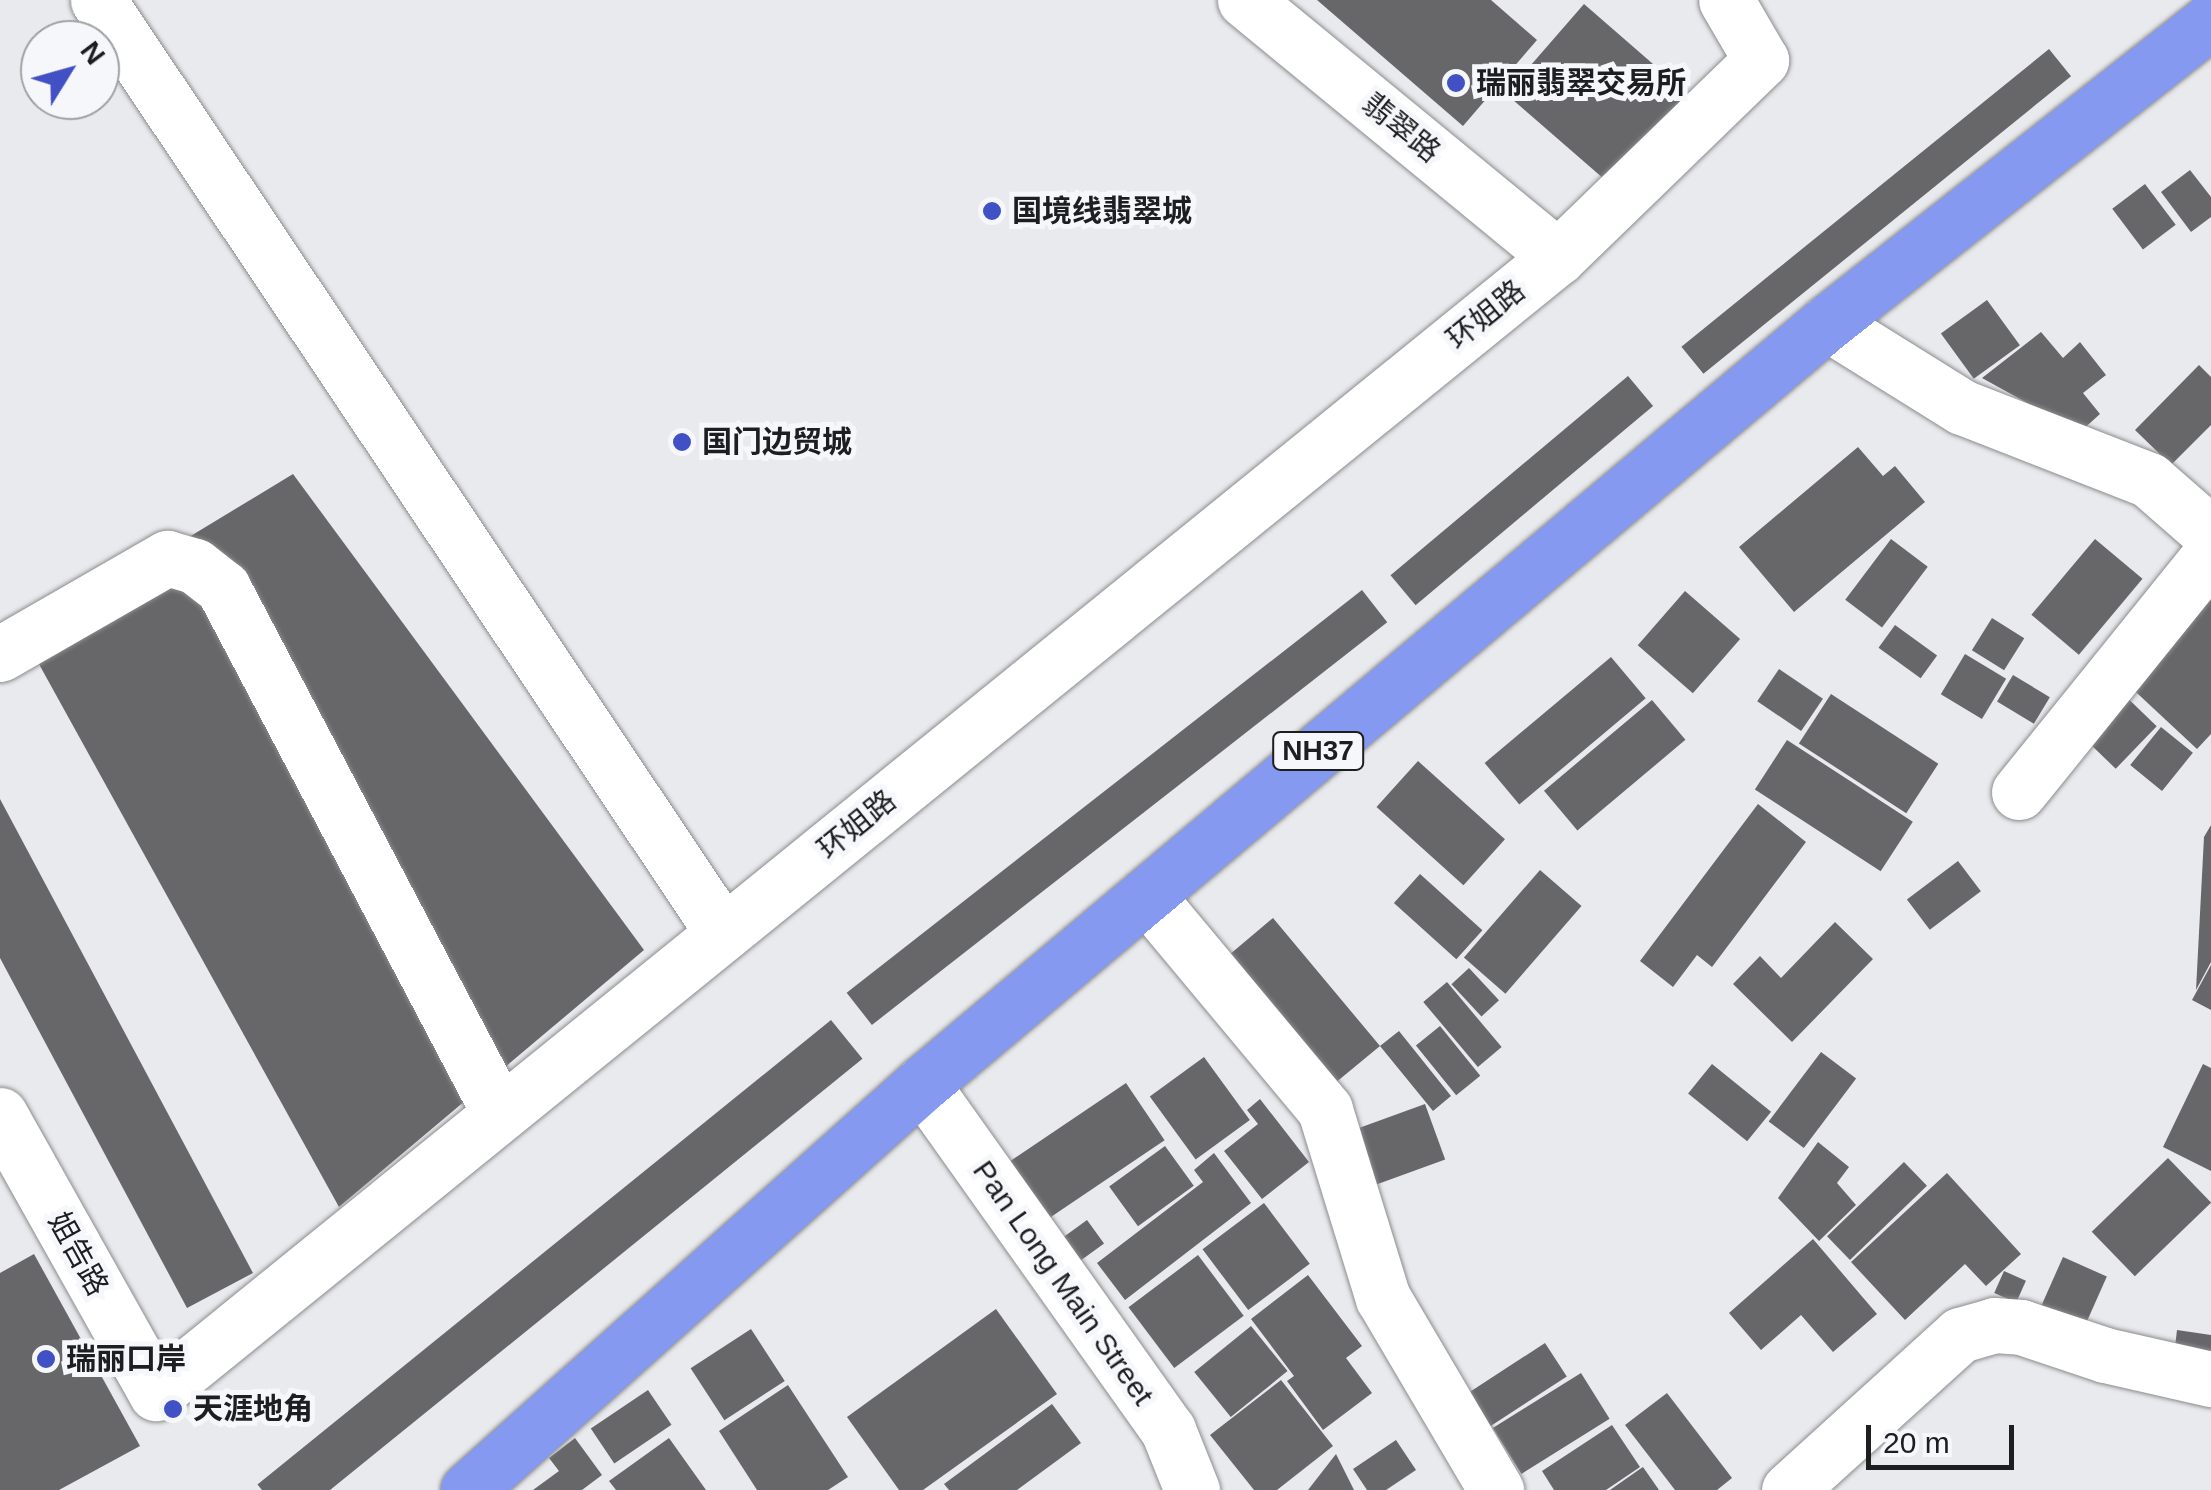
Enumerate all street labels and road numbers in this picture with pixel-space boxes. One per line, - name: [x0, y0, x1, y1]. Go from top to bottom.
- street label: 翡翠路: [1355, 86, 1447, 170]
- street label: 环姐路: [1440, 273, 1532, 357]
- road number: NH37: [1270, 728, 1366, 774]
- street label: 环姐路: [811, 783, 903, 867]
- street label: Pan Long Main Street: [965, 1154, 1161, 1412]
- street label: 姐告路: [40, 1206, 116, 1302]

